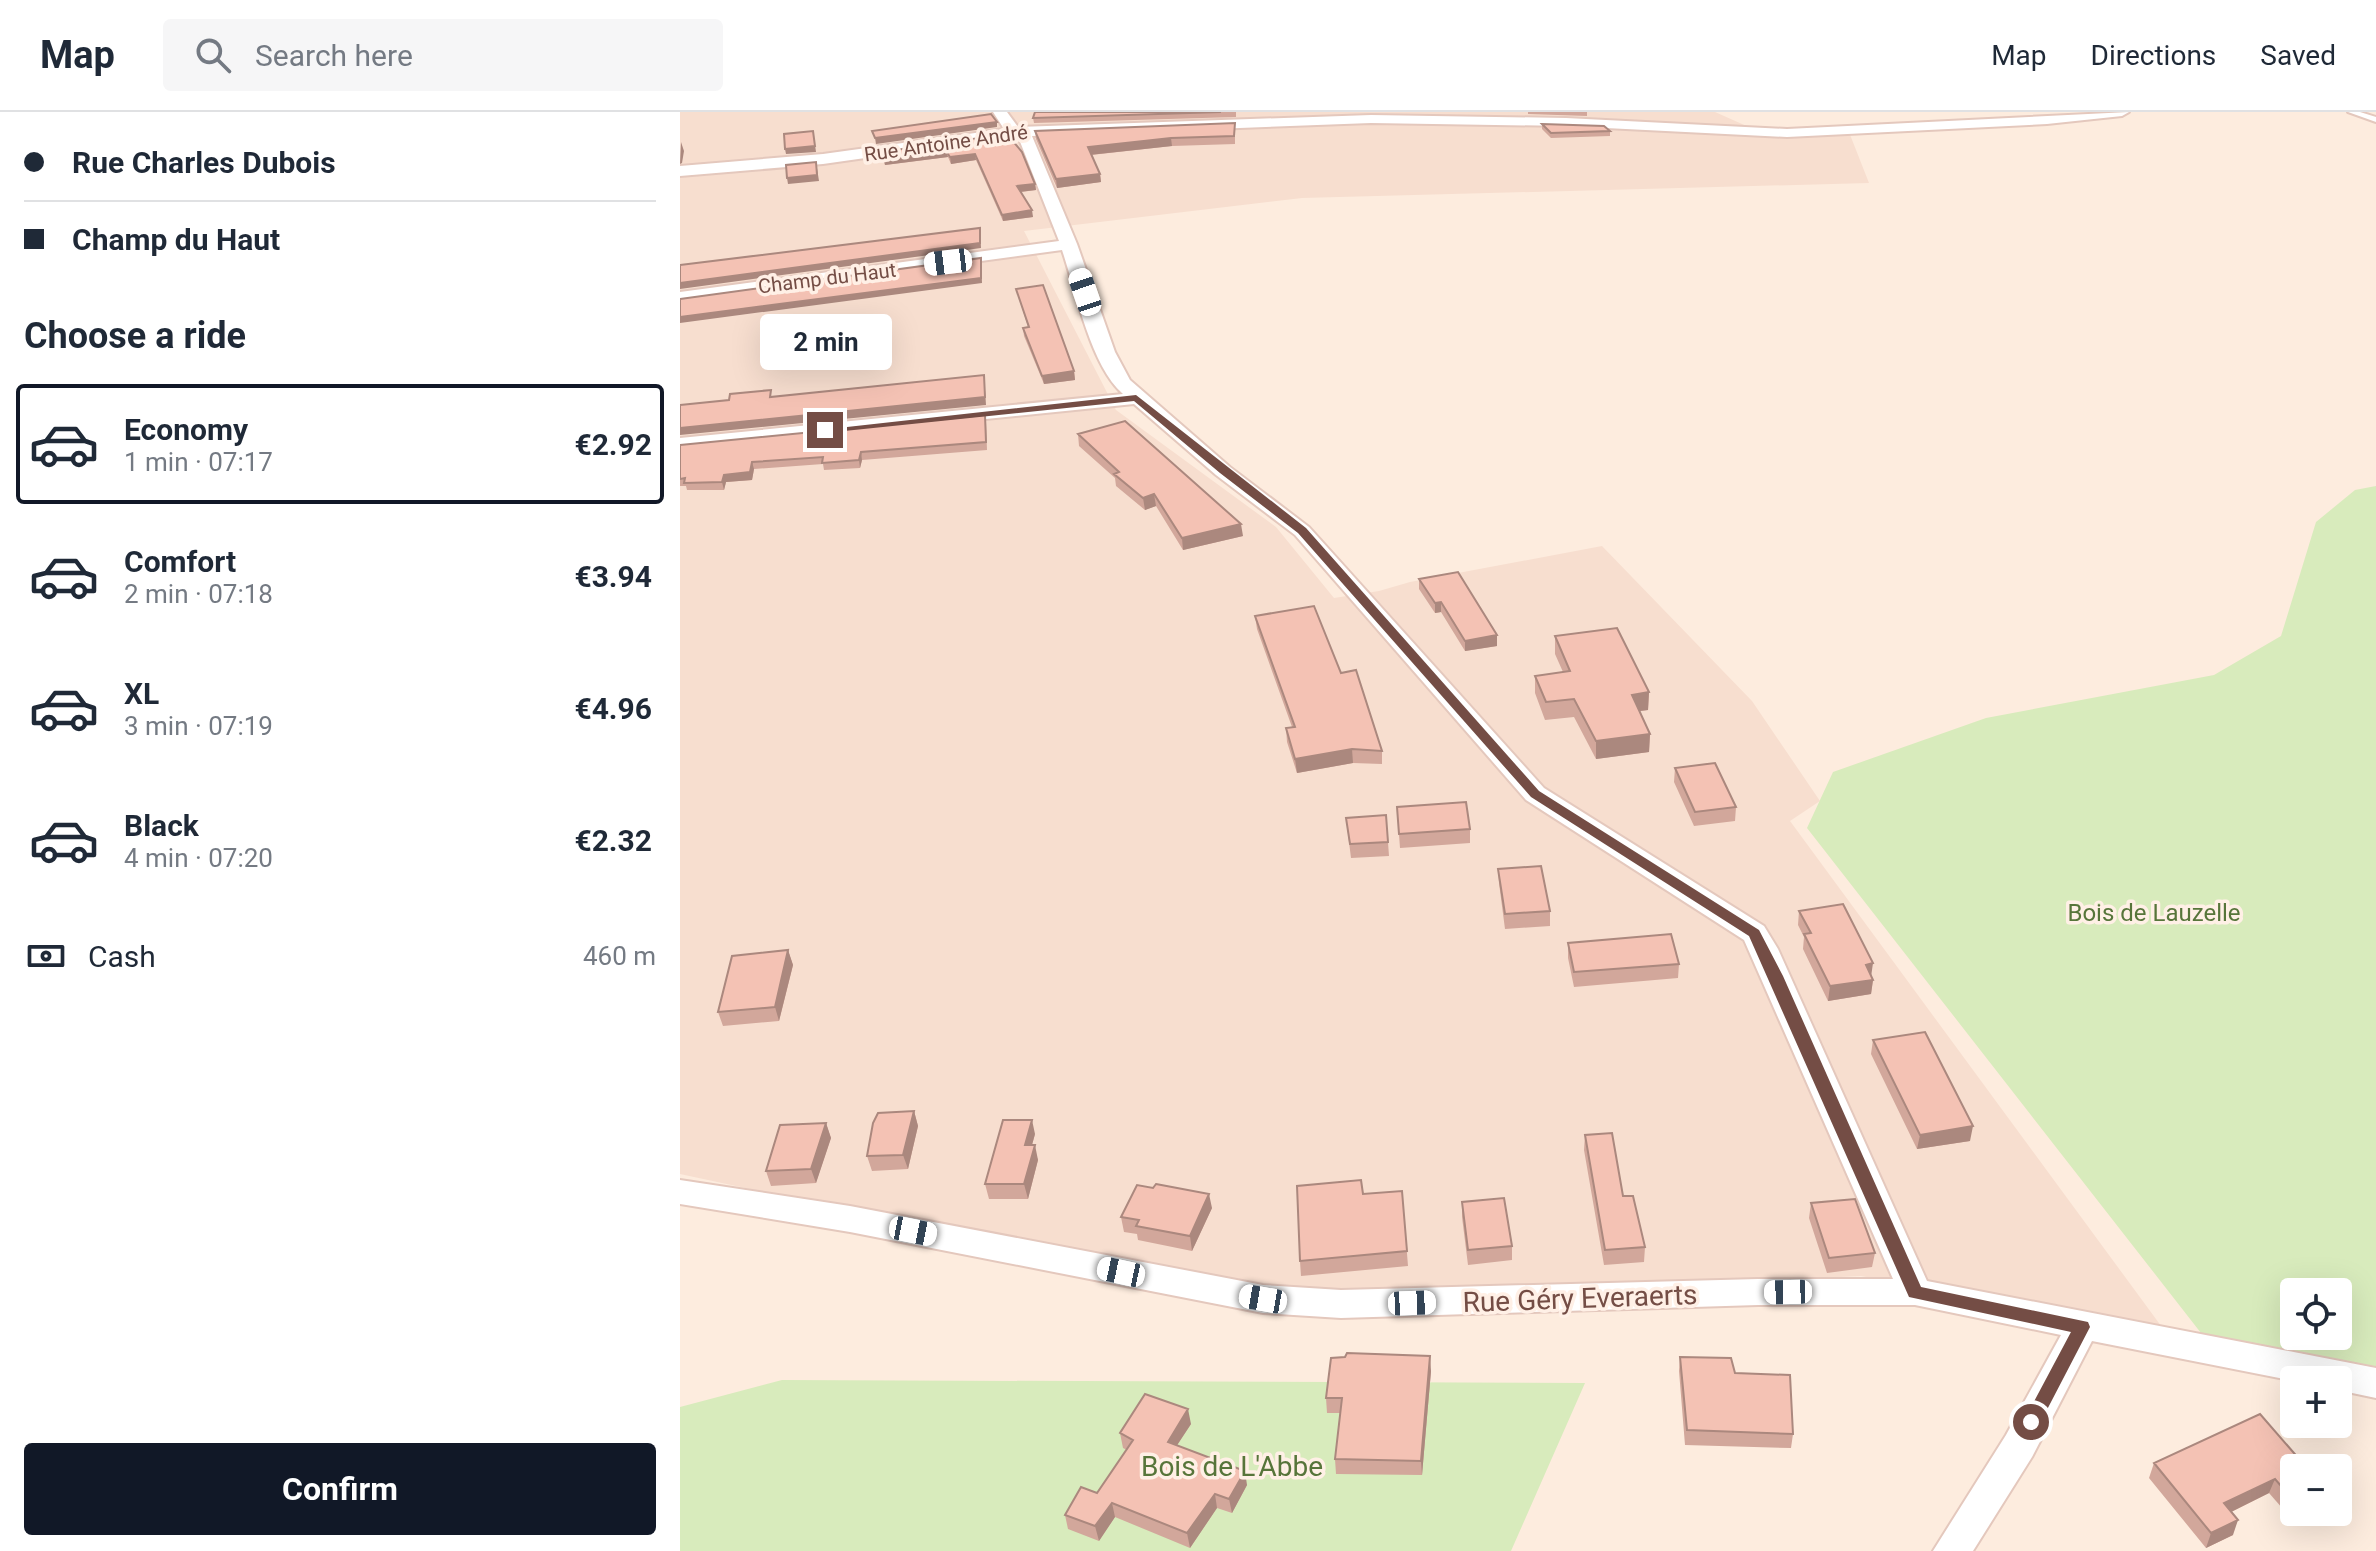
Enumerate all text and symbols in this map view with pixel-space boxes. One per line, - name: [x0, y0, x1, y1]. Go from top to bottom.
- search box: [163, 19, 723, 91]
- text: Map: [40, 33, 115, 77]
- icon: search: [191, 33, 235, 77]
- text: Search here: [255, 38, 413, 73]
- text: Map: [1991, 39, 2047, 72]
- text: Directions: [2091, 39, 2216, 72]
- text: Saved: [2260, 39, 2336, 72]
- street label: Rue Antoine André: [863, 120, 1029, 166]
- text: Rue Charles Dubois: [72, 145, 336, 180]
- text: Champ du Haut: [72, 222, 280, 257]
- car: [923, 247, 973, 277]
- street label: Champ du Haut: [757, 258, 897, 298]
- car: [1066, 265, 1104, 319]
- callout: 2 min: [759, 314, 891, 370]
- text: Choose a ride: [24, 315, 246, 357]
- text: 2 min: [793, 327, 859, 357]
- icon: car: [28, 408, 100, 480]
- text: Economy: [124, 412, 248, 447]
- route end: [807, 412, 843, 448]
- text: €2.92: [574, 427, 652, 462]
- text: 1 min · 07:17: [124, 447, 273, 477]
- icon: car: [28, 540, 100, 612]
- text: Comfort: [124, 544, 236, 579]
- text: €3.94: [574, 559, 652, 594]
- text: 2 min · 07:18: [124, 579, 273, 609]
- icon: car: [28, 672, 100, 744]
- text: XL: [124, 676, 159, 711]
- text: €4.96: [574, 691, 652, 726]
- text: 3 min · 07:19: [124, 711, 273, 741]
- icon: car: [28, 804, 100, 876]
- text: Black: [124, 808, 199, 843]
- text: €2.32: [574, 823, 652, 858]
- text: 4 min · 07:20: [124, 843, 273, 873]
- park label: Bois de Lauzelle: [2067, 899, 2241, 927]
- icon: cash: [24, 934, 68, 978]
- text: Cash: [88, 939, 156, 974]
- text: 460 m: [583, 941, 656, 971]
- car: [887, 1215, 939, 1247]
- car: [1095, 1255, 1147, 1289]
- street label: Rue Géry Everaerts: [1462, 1278, 1698, 1319]
- map controls: [2280, 1278, 2352, 1526]
- button: locate: [2280, 1278, 2352, 1350]
- car: [1764, 1280, 1812, 1304]
- car: [1237, 1283, 1289, 1315]
- car: [1388, 1290, 1436, 1316]
- button: +: [2280, 1366, 2352, 1438]
- route start: [2013, 1404, 2049, 1440]
- button: Confirm: [24, 1443, 656, 1535]
- park label: Bois de L'Abbe: [1141, 1450, 1323, 1483]
- button: −: [2280, 1454, 2352, 1526]

